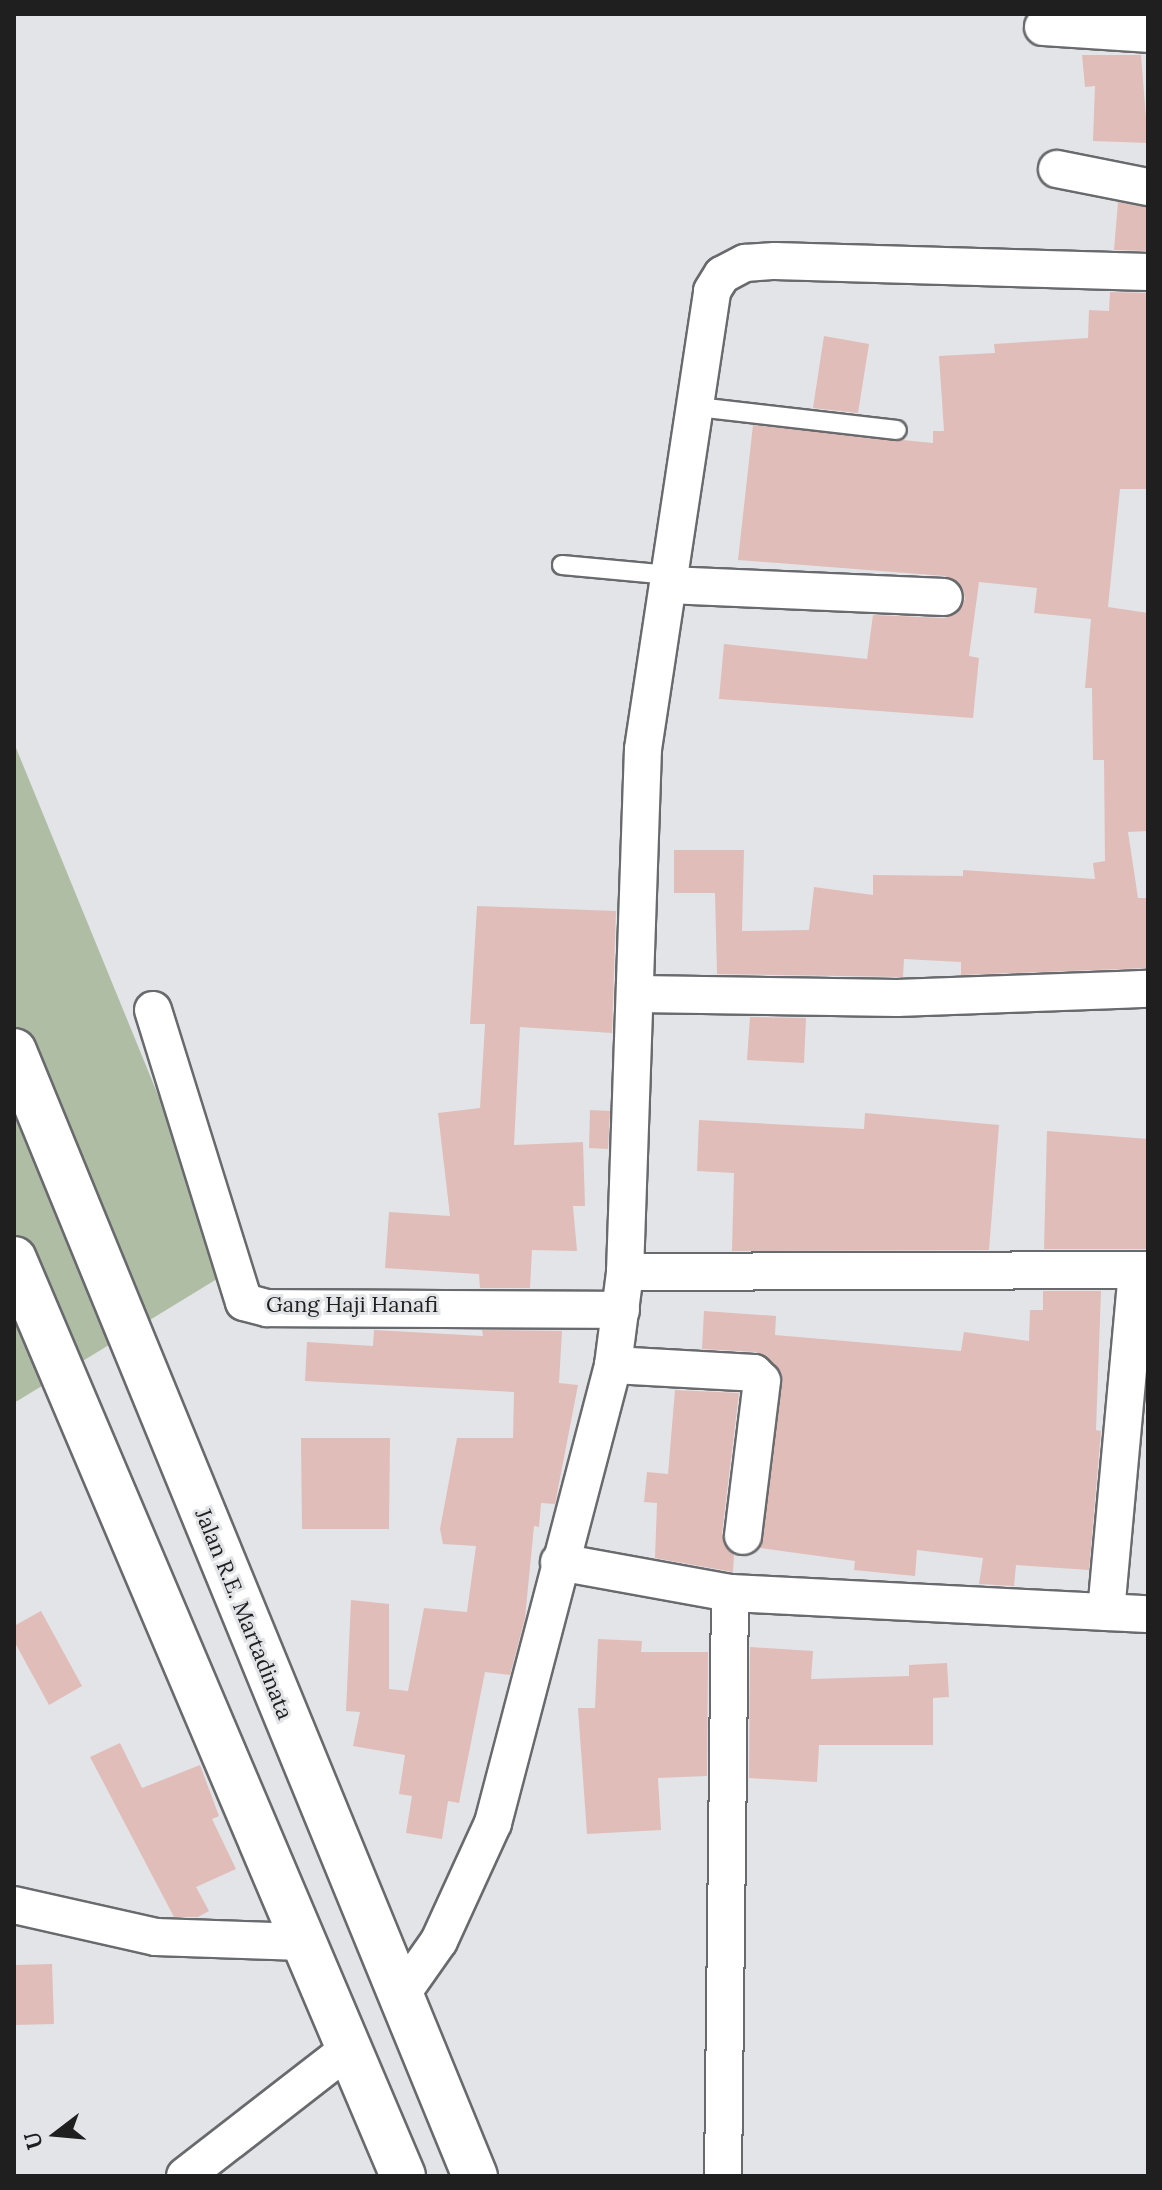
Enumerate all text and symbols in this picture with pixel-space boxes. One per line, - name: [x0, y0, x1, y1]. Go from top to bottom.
- street label: Gang Haji Hanafi: [266, 1292, 438, 1318]
- street label: Jalan R.E. Martadinata: [190, 1505, 298, 1723]
- north arrow: [16, 2094, 96, 2174]
- text: U: [17, 2129, 49, 2153]

